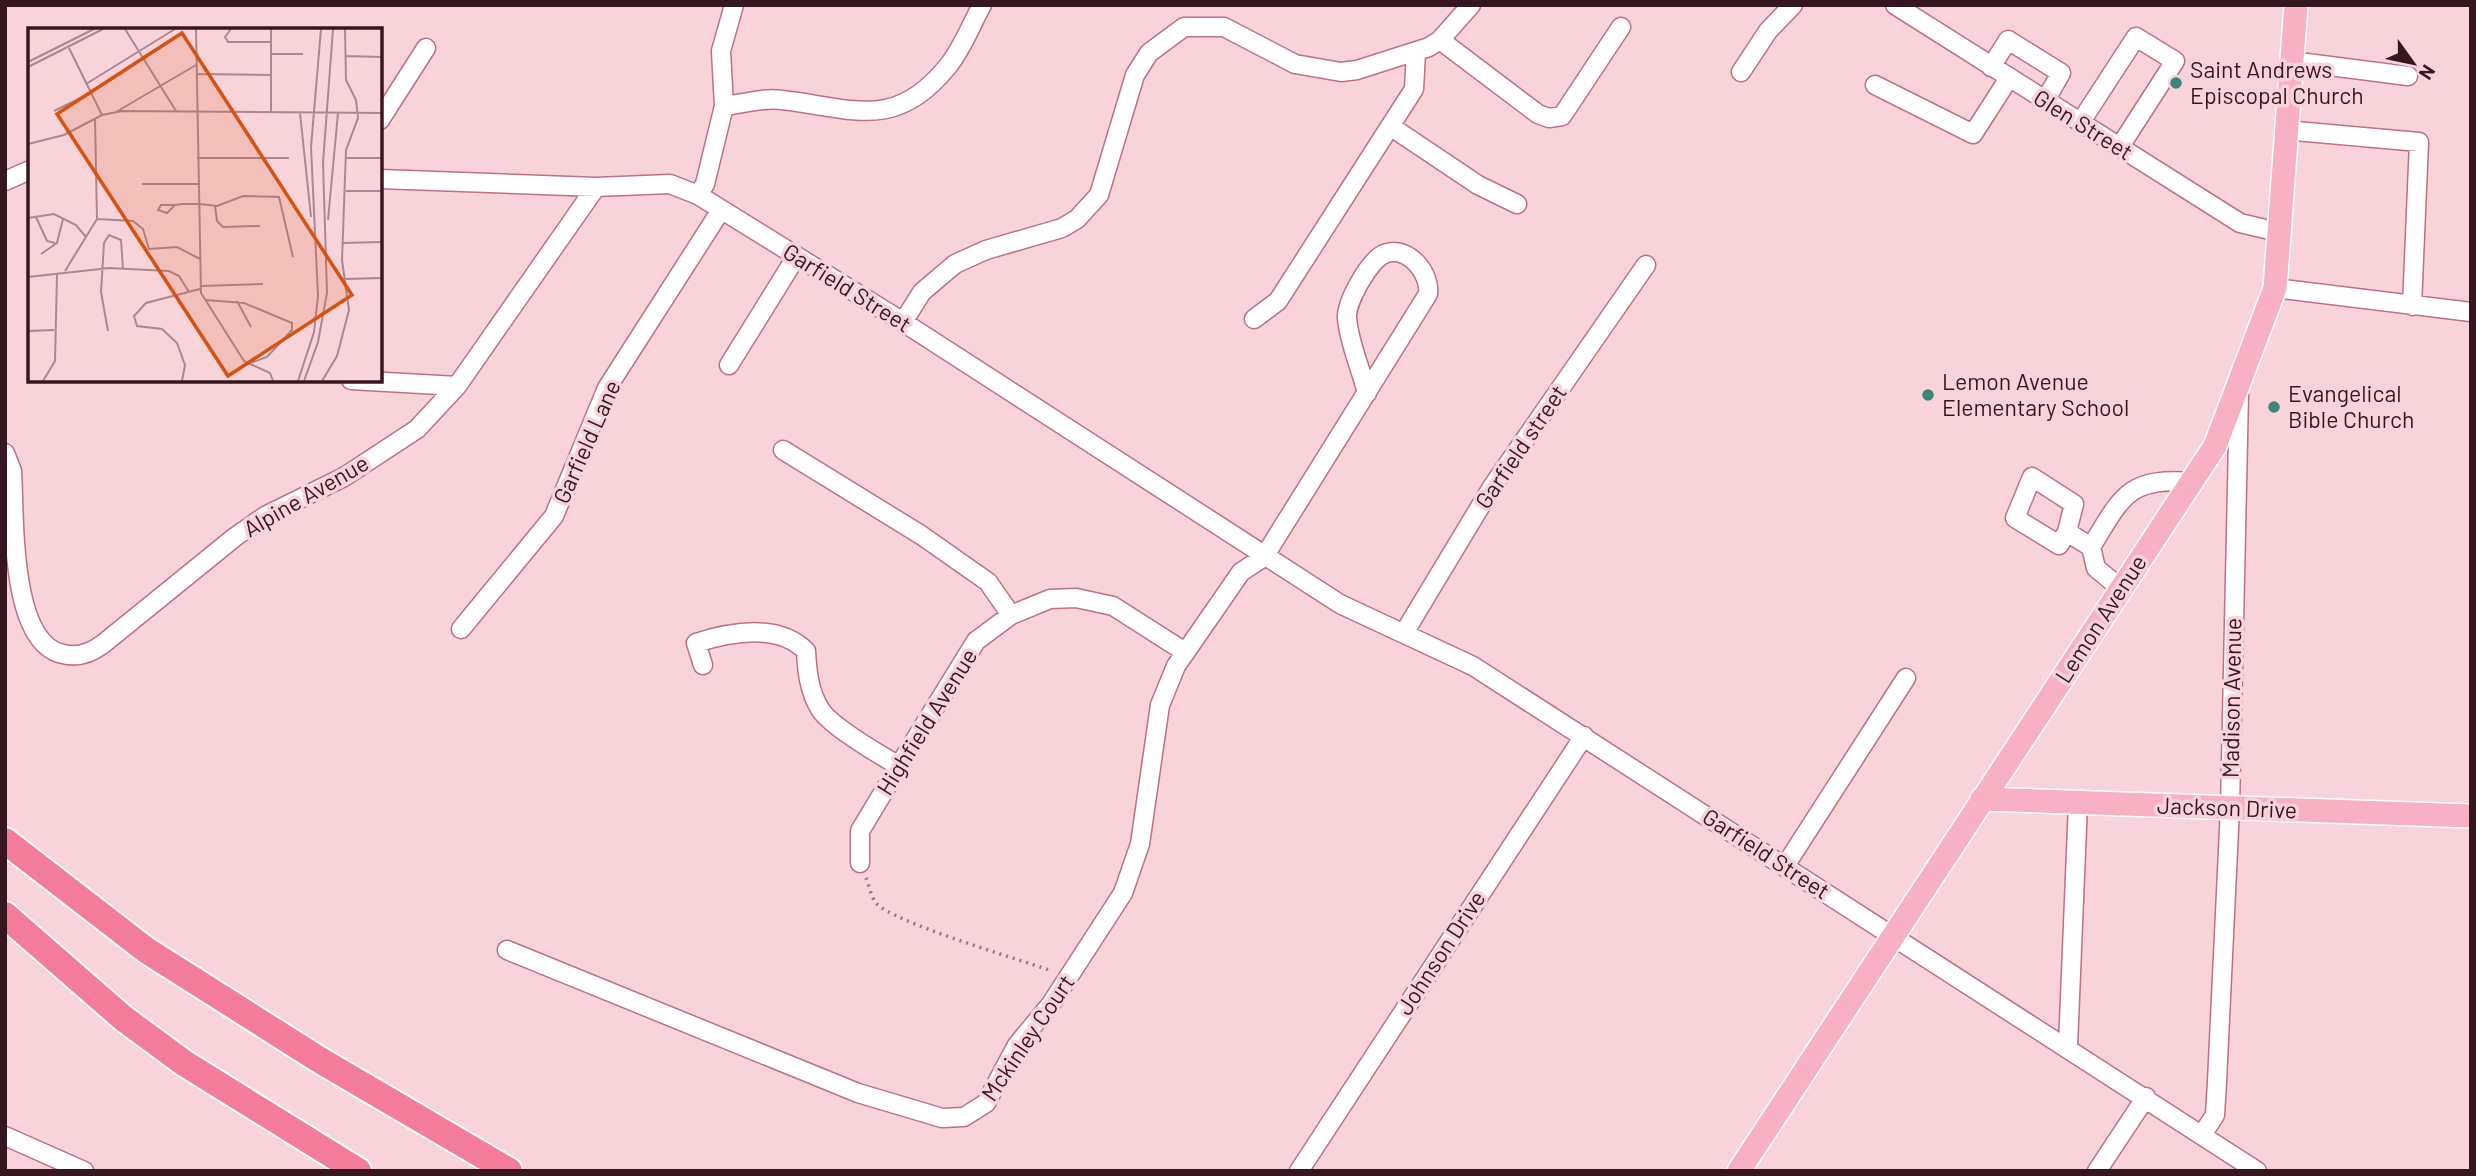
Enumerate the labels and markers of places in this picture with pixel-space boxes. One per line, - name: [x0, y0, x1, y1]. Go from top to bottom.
- place label: Saint Andrews Episcopal Church: [2190, 55, 2364, 109]
- marker: Saint Andrews Episcopal Church: [2168, 75, 2184, 91]
- place label: Lemon Avenue Elementary School: [1942, 367, 2129, 421]
- place label: Evangelical Bible Church: [2288, 379, 2414, 433]
- marker: Lemon Avenue Elementary School: [1920, 387, 1936, 403]
- marker: Evangelical Bible Church: [2266, 399, 2282, 415]

